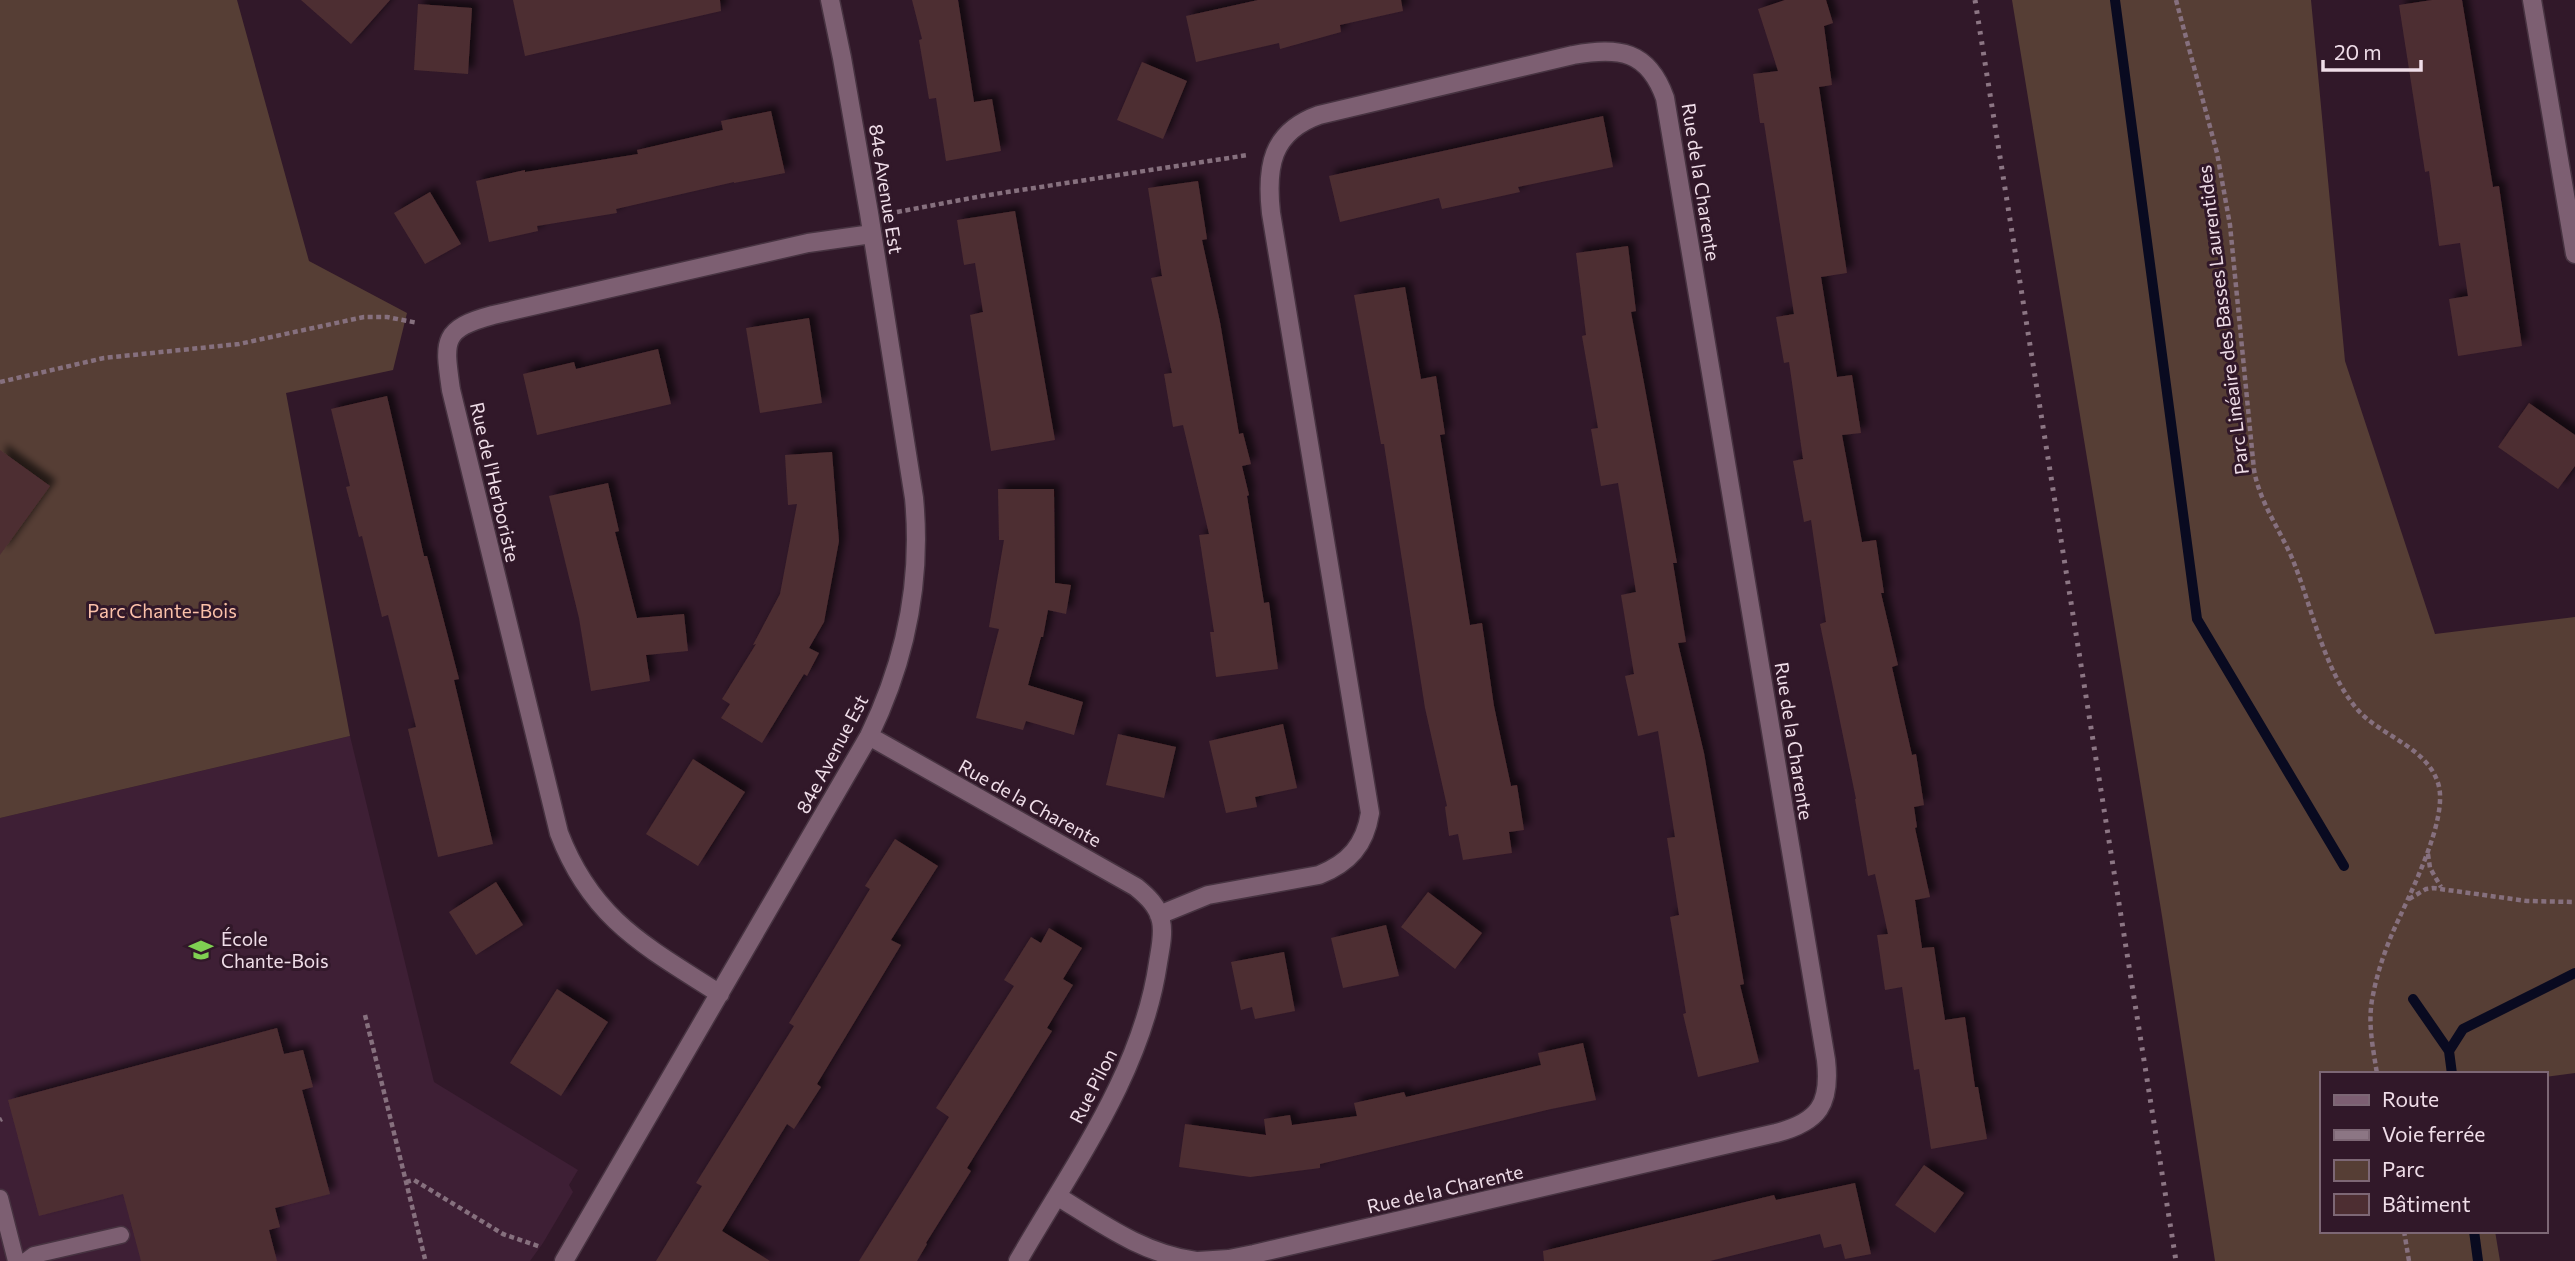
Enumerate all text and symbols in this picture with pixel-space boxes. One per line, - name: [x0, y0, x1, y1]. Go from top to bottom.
- scale bar: [2323, 28, 2421, 72]
- text: 20 m: [2334, 39, 2382, 64]
- street label: Rue de la Charente: [1678, 101, 1725, 263]
- street label: 84e Avenue Est: [865, 122, 908, 256]
- street label: Parc Linéaire des Basses Laurentides: [2192, 164, 2253, 476]
- street label: Rue de l'Herboriste: [466, 400, 525, 564]
- park label: Parc Chante-Bois: [87, 599, 237, 622]
- street label: Rue de la Charente: [1771, 660, 1818, 822]
- street label: 84e Avenue Est: [791, 690, 873, 817]
- street label: Rue de la Charente: [955, 754, 1106, 851]
- place label: École Chante-Bois: [221, 927, 329, 972]
- school or university icon: École Chante-Bois: [187, 936, 215, 964]
- street label: Rue Pilon: [1064, 1045, 1121, 1127]
- legend: [2320, 1072, 2547, 1233]
- text: Route: [2382, 1086, 2439, 1111]
- text: Voie ferrée: [2382, 1121, 2485, 1146]
- text: Parc: [2382, 1156, 2425, 1181]
- street label: Rue de la Charente: [1365, 1159, 1525, 1218]
- text: Bâtiment: [2382, 1191, 2471, 1216]

